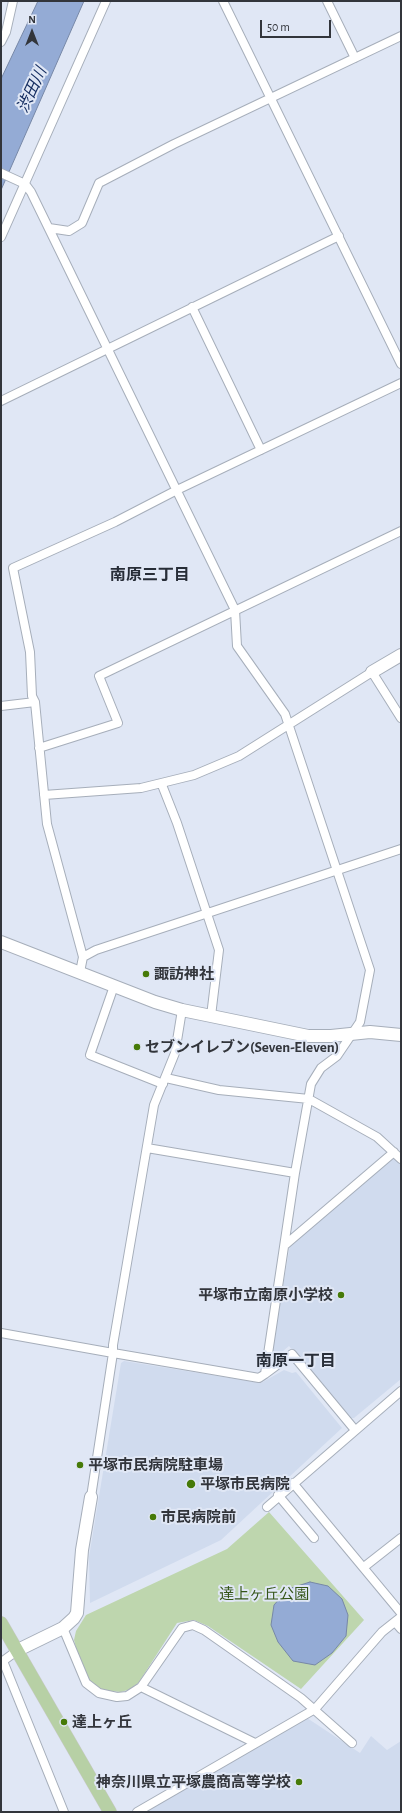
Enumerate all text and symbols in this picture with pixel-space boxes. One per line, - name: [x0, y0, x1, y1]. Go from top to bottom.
- north arrow: [12, 12, 52, 52]
- scale bar: [262, 12, 333, 38]
- text: N: [28, 14, 36, 25]
- text: 50 m: [267, 21, 290, 33]
- water label: 渋田川: [13, 64, 51, 116]
- district label: 南原三丁目: [110, 565, 190, 585]
- place label: 諏訪神社: [154, 965, 214, 983]
- marker: 諏訪神社: [141, 969, 151, 979]
- place label: セブンイレブン(Seven-Eleven): [145, 1038, 339, 1056]
- marker: セブンイレブン(Seven-Eleven): [132, 1042, 142, 1052]
- place label: 平塚市立南原小学校: [198, 1286, 333, 1304]
- marker: 平塚市立南原小学校: [336, 1290, 346, 1300]
- district label: 南原一丁目: [256, 1351, 336, 1371]
- place label: 平塚市民病院駐車場: [88, 1456, 223, 1474]
- marker: 平塚市民病院駐車場: [75, 1460, 85, 1470]
- place label: 平塚市民病院: [200, 1475, 290, 1493]
- marker: 平塚市民病院: [185, 1478, 197, 1490]
- place label: 市民病院前: [161, 1508, 236, 1526]
- marker: 市民病院前: [148, 1512, 158, 1522]
- park label: 達上ヶ丘公園: [219, 1585, 309, 1603]
- place label: 達上ヶ丘: [72, 1713, 132, 1731]
- marker: 達上ヶ丘: [59, 1717, 69, 1727]
- place label: 神奈川県立平塚農商高等学校: [96, 1773, 291, 1791]
- marker: 神奈川県立平塚農商高等学校: [294, 1777, 304, 1787]

